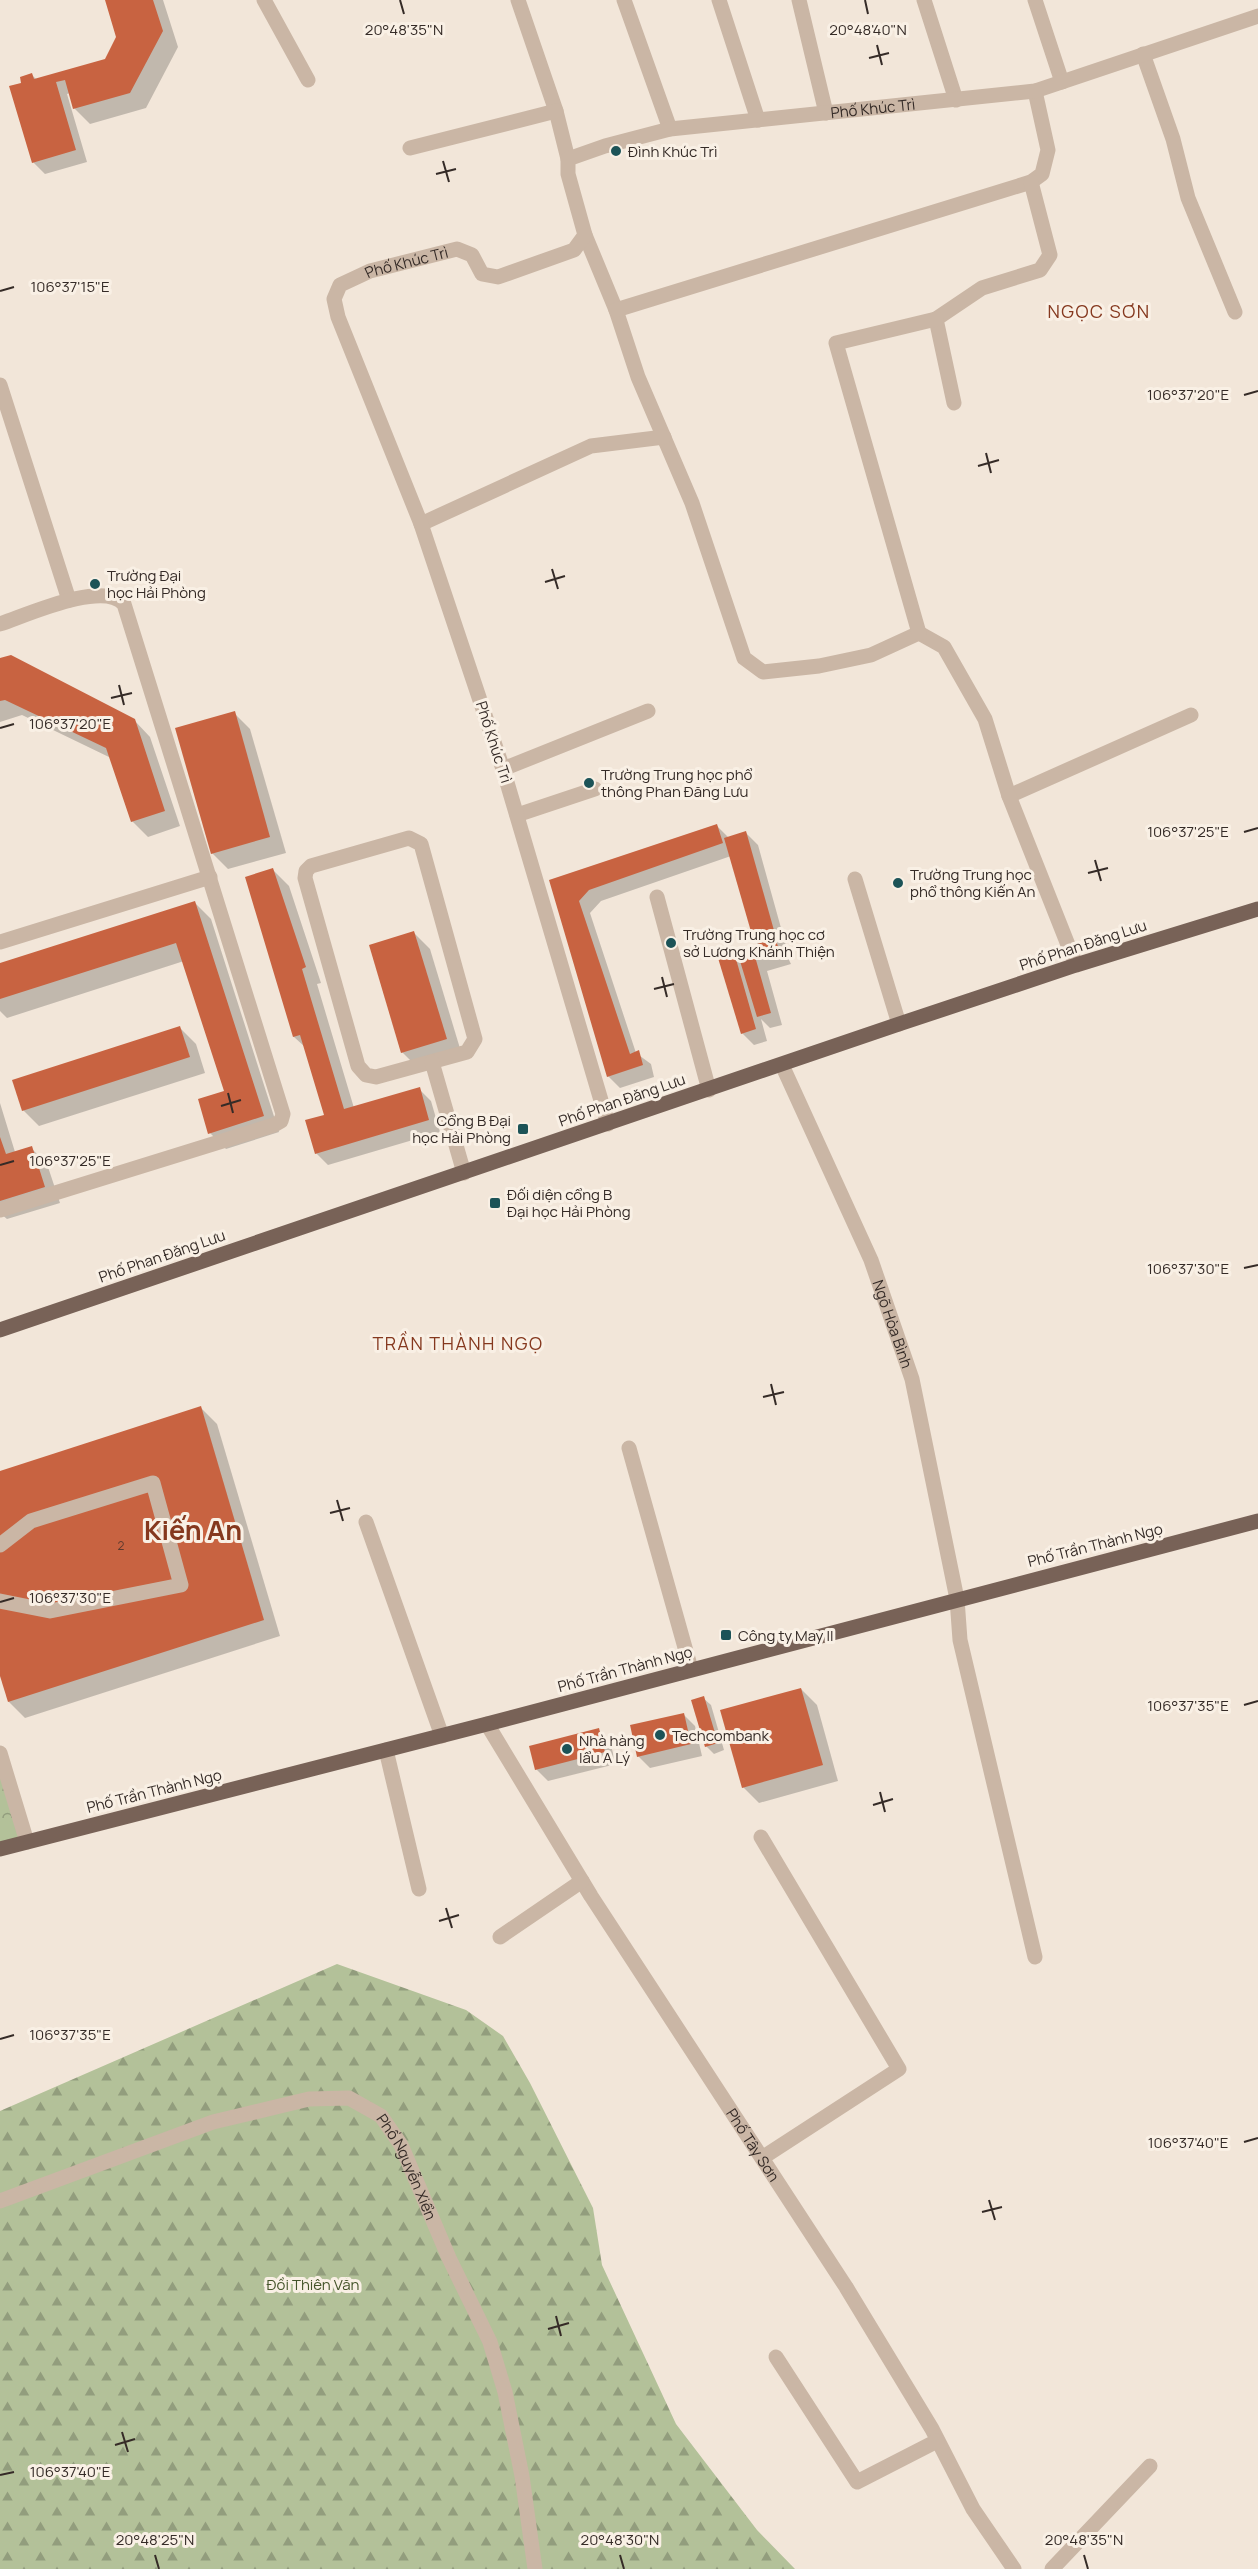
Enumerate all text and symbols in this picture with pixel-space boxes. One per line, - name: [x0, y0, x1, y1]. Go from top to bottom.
- text: 20°48'35"N: [365, 19, 443, 40]
- text: 20°48'40"N: [829, 19, 907, 40]
- street label: Phố Khúc Trì: [830, 93, 916, 123]
- place label: Đình Khúc Trì: [628, 141, 717, 162]
- marker: Đình Khúc Trì: [609, 144, 623, 158]
- street label: Phố Khúc Trì: [361, 241, 450, 283]
- text: 106°37'15"E: [30, 276, 110, 297]
- district label: NGỌC SƠN: [1048, 299, 1150, 323]
- text: 106°37'20"E: [1147, 384, 1229, 405]
- place label: Trường Đại học Hải Phòng: [107, 565, 206, 603]
- marker: Trường Đại học Hải Phòng: [88, 577, 102, 591]
- street label: Phố Khúc Trì: [471, 698, 517, 786]
- text: 106°37'20"E: [29, 713, 111, 734]
- place label: Trường Trung học phổ thông Phan Đăng Lưu: [601, 764, 753, 802]
- marker: Trường Trung học phổ thông Phan Đăng Lưu: [582, 776, 596, 790]
- text: 106°37'25"E: [1147, 821, 1229, 842]
- place label: Trường Trung học phổ thông Kiến An: [910, 864, 1036, 902]
- marker: Trường Trung học phổ thông Kiến An: [891, 876, 905, 890]
- street label: Phố Phan Đăng Lưu: [1017, 915, 1149, 975]
- place label: Trường Trung học cơ sở Lương Khánh Thiện: [683, 924, 835, 962]
- marker: Trường Trung học cơ sở Lương Khánh Thiện: [664, 936, 678, 950]
- street label: Phố Phan Đăng Lưu: [556, 1068, 688, 1132]
- place label: Cổng B Đại học Hải Phòng: [412, 1110, 511, 1148]
- marker: Cổng B Đại học Hải Phòng: [516, 1122, 530, 1136]
- text: 106°37'25"E: [29, 1150, 111, 1171]
- place label: Đối diện cổng B Đại học Hải Phòng: [507, 1184, 631, 1222]
- marker: Đối diện cổng B Đại học Hải Phòng: [488, 1196, 502, 1210]
- street label: Phố Phan Đăng Lưu: [96, 1224, 228, 1288]
- text: 106°37'30"E: [1147, 1258, 1229, 1279]
- street label: Ngõ Hòa Bình: [868, 1277, 918, 1371]
- district label: TRẦN THÀNH NGỌ: [372, 1331, 544, 1355]
- district label: Kiến An: [144, 1511, 242, 1548]
- street label: Phố Trần Thành Ngọ: [1025, 1518, 1165, 1572]
- house number: 2: [118, 1537, 125, 1554]
- text: 106°37'30"E: [29, 1587, 111, 1608]
- place label: Công ty May II: [738, 1625, 834, 1646]
- marker: Công ty May II: [719, 1628, 733, 1642]
- street label: Phố Trần Thành Ngọ: [555, 1641, 695, 1697]
- text: 106°37'35"E: [1147, 1695, 1229, 1716]
- place label: Techcombank: [672, 1725, 770, 1746]
- marker: Techcombank: [653, 1728, 667, 1742]
- place label: Nhà hàng lẩu A Lý: [579, 1730, 645, 1768]
- marker: Nhà hàng lẩu A Lý: [560, 1742, 574, 1756]
- street label: Phố Trần Thành Ngọ: [84, 1764, 224, 1818]
- text: 106°37'35"E: [29, 2024, 111, 2045]
- street label: Phố Tây Sơn: [722, 2104, 785, 2186]
- street label: Phố Nguyễn Xiển: [372, 2109, 442, 2223]
- text: 106°37'40"E: [1148, 2132, 1228, 2153]
- park label: Đồi Thiên Văn: [267, 2274, 359, 2295]
- text: 106°37'40"E: [30, 2461, 110, 2482]
- text: 20°48'25"N: [116, 2529, 194, 2550]
- text: 20°48'30"N: [581, 2529, 659, 2550]
- text: 20°48'35"N: [1045, 2529, 1123, 2550]

